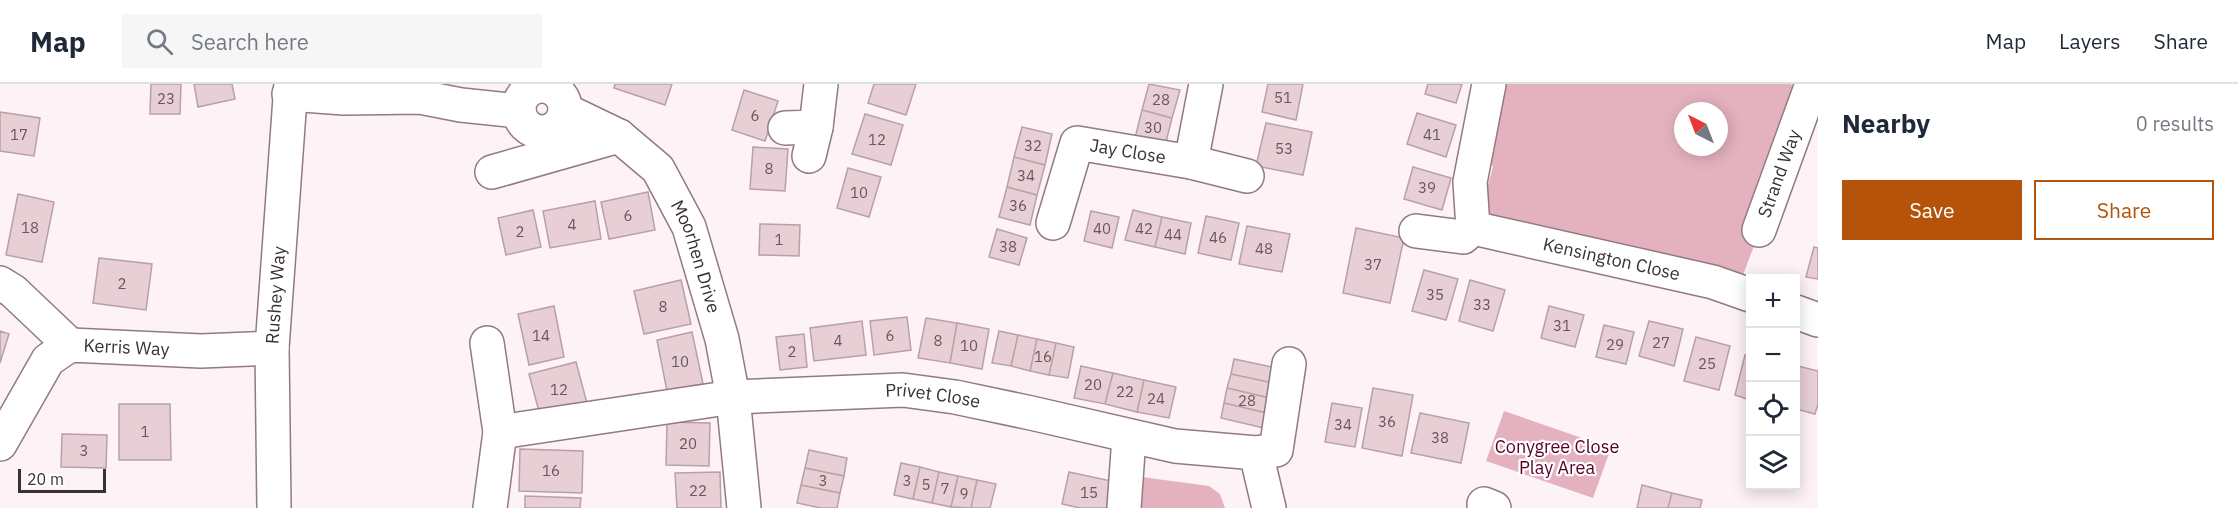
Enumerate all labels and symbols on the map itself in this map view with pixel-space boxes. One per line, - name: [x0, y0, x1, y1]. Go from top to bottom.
- house number: 51: [1274, 88, 1292, 107]
- house number: 23: [157, 89, 175, 108]
- house number: 28: [1152, 90, 1170, 109]
- north arrow: [1674, 102, 1728, 156]
- house number: 6: [750, 106, 760, 125]
- house number: 30: [1144, 118, 1162, 137]
- house number: 17: [10, 125, 28, 144]
- house number: 41: [1423, 125, 1441, 144]
- street label: Strand Way: [1752, 126, 1806, 221]
- house number: 12: [868, 130, 886, 149]
- street label: Jay Close: [1088, 133, 1168, 169]
- house number: 32: [1024, 136, 1042, 155]
- house number: 53: [1275, 139, 1293, 158]
- house number: 8: [764, 159, 774, 178]
- house number: 34: [1017, 166, 1035, 185]
- house number: 39: [1418, 178, 1436, 197]
- house number: 10: [850, 183, 868, 202]
- street label: Moorhen Drive: [666, 196, 726, 316]
- house number: 36: [1009, 196, 1027, 215]
- house number: 6: [623, 206, 633, 225]
- house number: 4: [567, 215, 577, 234]
- house number: 18: [21, 218, 39, 237]
- house number: 40: [1093, 219, 1111, 238]
- house number: 42: [1135, 219, 1153, 238]
- house number: 2: [515, 222, 525, 241]
- house number: 44: [1164, 225, 1182, 244]
- house number: 46: [1209, 228, 1227, 247]
- house number: 1: [774, 230, 784, 249]
- street label: Kensington Close: [1541, 232, 1683, 285]
- house number: 38: [999, 237, 1017, 256]
- house number: 48: [1255, 239, 1273, 258]
- street label: Rushey Way: [260, 245, 290, 345]
- house number: 37: [1364, 255, 1382, 274]
- house number: 2: [117, 274, 127, 293]
- house number: 35: [1426, 285, 1444, 304]
- house number: 33: [1473, 295, 1491, 314]
- house number: 8: [658, 297, 668, 316]
- house number: 31: [1553, 316, 1571, 335]
- house number: 14: [532, 326, 550, 345]
- house number: 6: [885, 326, 895, 345]
- house number: 4: [833, 331, 843, 350]
- house number: 8: [933, 331, 943, 350]
- house number: 27: [1652, 333, 1670, 352]
- street label: Kerris Way: [83, 334, 170, 361]
- house number: 29: [1606, 335, 1624, 354]
- house number: 10: [960, 336, 978, 355]
- house number: 2: [787, 342, 797, 361]
- house number: 16: [1034, 347, 1052, 366]
- house number: 10: [671, 352, 689, 371]
- house number: 25: [1698, 354, 1716, 373]
- house number: 20: [1084, 375, 1102, 394]
- street label: Privet Close: [885, 378, 983, 413]
- house number: 12: [550, 380, 568, 399]
- house number: 22: [1116, 382, 1134, 401]
- house number: 24: [1147, 389, 1165, 408]
- house number: 28: [1238, 391, 1256, 410]
- house number: 36: [1378, 412, 1396, 431]
- house number: 34: [1334, 415, 1352, 434]
- house number: 1: [140, 422, 150, 441]
- house number: 38: [1431, 428, 1449, 447]
- house number: 20: [679, 434, 697, 453]
- park label: Conygree Close Play Area: [1495, 435, 1619, 479]
- house number: 3: [79, 441, 89, 460]
- house number: 16: [542, 461, 560, 480]
- scale bar: [18, 466, 106, 494]
- house number: 3: [818, 471, 828, 490]
- house number: 3: [902, 471, 912, 490]
- house number: 5: [921, 475, 931, 494]
- house number: 7: [940, 479, 950, 498]
- house number: 22: [689, 481, 707, 500]
- house number: 15: [1080, 483, 1098, 502]
- house number: 9: [959, 484, 969, 503]

